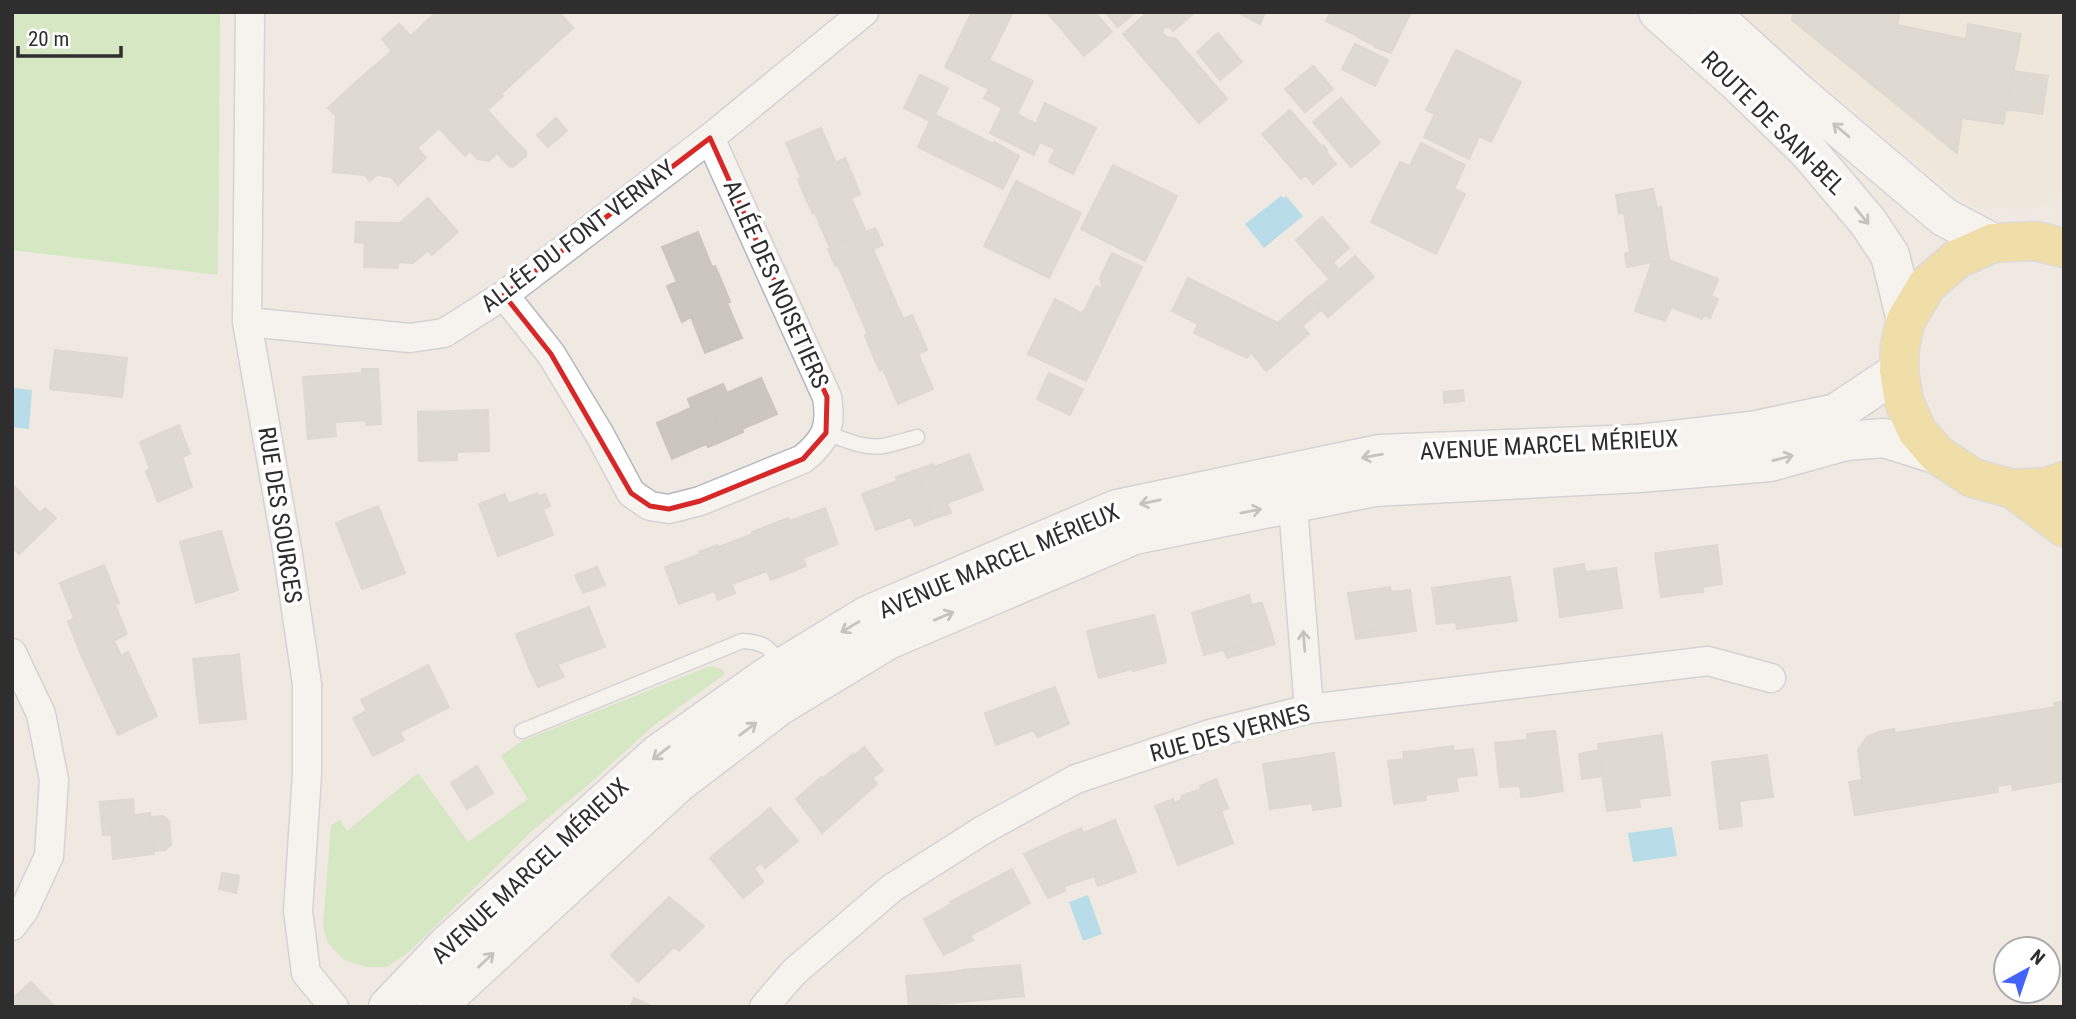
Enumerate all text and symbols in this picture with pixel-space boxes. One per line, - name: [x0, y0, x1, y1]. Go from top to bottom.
- scale bar: [18, 14, 121, 58]
- text: 20 m: [28, 27, 69, 51]
- street label: ROUTE DE SAIN-BEL: [1695, 45, 1851, 201]
- one-way arrow: [1833, 122, 1851, 137]
- street label: ALLÉE DU FONT VERNAY: [476, 154, 681, 318]
- street label: ALLÉE DES NOISETIERS: [717, 175, 835, 393]
- one-way arrow: [1855, 206, 1870, 224]
- street label: AVENUE MARCEL MÉRIEUX: [1419, 424, 1679, 466]
- street label: RUE DES SOURCES: [252, 425, 308, 605]
- one-way arrow: [1361, 450, 1384, 463]
- one-way arrow: [1771, 451, 1794, 464]
- one-way arrow: [1139, 496, 1162, 510]
- street label: AVENUE MARCEL MÉRIEUX: [874, 498, 1124, 624]
- one-way arrow: [1239, 504, 1262, 518]
- one-way arrow: [933, 609, 955, 622]
- one-way arrow: [840, 620, 860, 634]
- one-way arrow: [1297, 631, 1310, 653]
- street label: RUE DES VERNES: [1147, 698, 1313, 768]
- one-way arrow: [738, 722, 757, 737]
- one-way arrow: [652, 746, 671, 761]
- street label: AVENUE MARCEL MÉRIEUX: [426, 773, 634, 969]
- north arrow: [1992, 935, 2062, 1005]
- text: N: [2026, 945, 2049, 970]
- one-way arrow: [477, 952, 494, 969]

